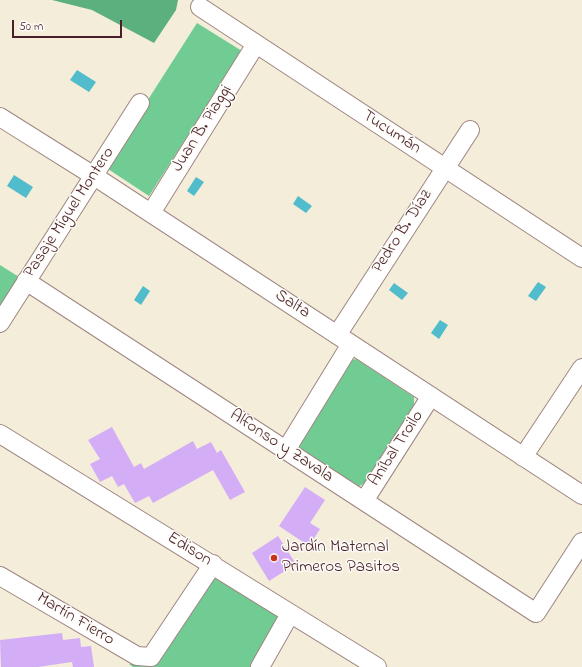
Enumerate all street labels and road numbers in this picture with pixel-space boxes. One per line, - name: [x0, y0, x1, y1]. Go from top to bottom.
- street label: Juan B. Piaggi: [168, 82, 238, 176]
- street label: Tucumán: [358, 107, 424, 159]
- street label: Pasaje Miguel Montero: [20, 144, 120, 282]
- street label: Pedro B. Díaz: [368, 186, 438, 278]
- street label: Salta: [271, 286, 313, 324]
- street label: Alfonso y Zavala: [225, 406, 337, 488]
- street label: Aníbal Troilo: [365, 407, 429, 491]
- street label: Edison: [163, 528, 215, 572]
- street label: Martín Fierro: [32, 589, 118, 651]

